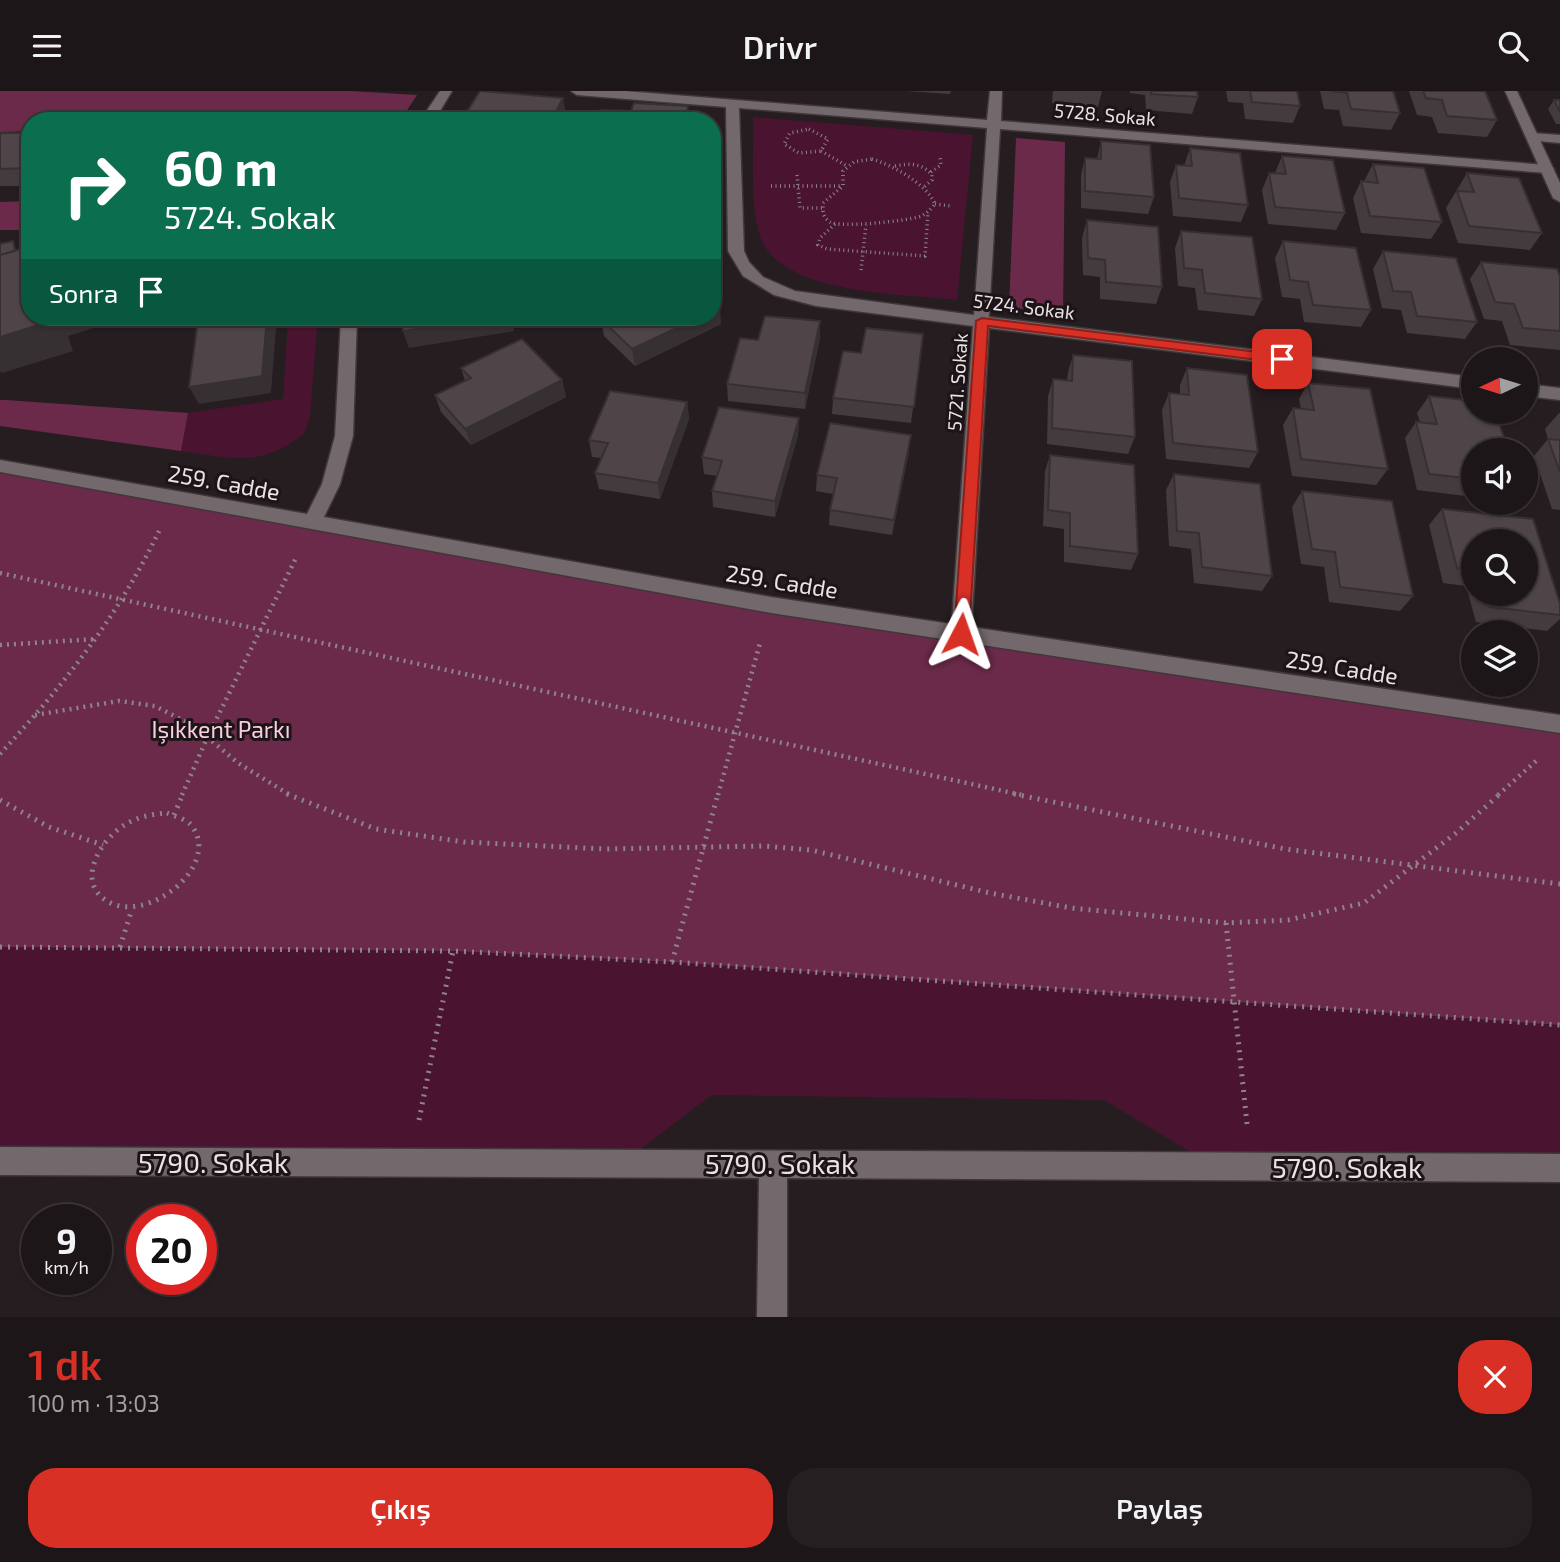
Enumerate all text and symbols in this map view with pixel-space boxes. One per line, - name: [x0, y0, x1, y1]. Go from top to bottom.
- icon: menu: [28, 27, 66, 65]
- text: Drivr: [743, 27, 817, 65]
- icon: search: [1494, 27, 1532, 65]
- street label: 5728. Sokak: [1053, 98, 1157, 130]
- text: 60 m: [164, 137, 278, 196]
- icon: right: [49, 140, 140, 231]
- text: 5724. Sokak: [164, 197, 336, 235]
- icon: arrive: [132, 273, 170, 311]
- text: Sonra: [49, 277, 118, 308]
- street label: 5724. Sokak: [972, 288, 1076, 324]
- pin: [1252, 329, 1312, 389]
- street label: 5721. Sokak: [942, 332, 972, 432]
- icon: arrive: [1263, 340, 1301, 378]
- north arrow: [1461, 347, 1538, 423]
- map controls: [1461, 347, 1538, 697]
- button: sound: [1461, 438, 1538, 515]
- street label: 259. Cadde: [166, 458, 282, 506]
- button: search: [1461, 529, 1538, 606]
- street label: 259. Cadde: [724, 558, 840, 604]
- position arrow: [924, 597, 998, 671]
- button: layers: [1461, 620, 1538, 697]
- street label: 259. Cadde: [1284, 644, 1400, 690]
- park label: Işıkkent Parkı: [152, 715, 290, 744]
- street label: 5790. Sokak: [138, 1145, 288, 1179]
- street label: 5790. Sokak: [705, 1146, 855, 1180]
- street label: 5790. Sokak: [1272, 1150, 1422, 1184]
- speed limit sign: 20: [126, 1204, 217, 1295]
- text: 9: [56, 1219, 77, 1261]
- text: km/h: [44, 1256, 89, 1278]
- text: 1 dk: [28, 1338, 102, 1388]
- button: close: [1458, 1340, 1532, 1414]
- text: 100 m · 13:03: [28, 1389, 160, 1417]
- button: Çıkış: [28, 1468, 773, 1548]
- button: Paylaş: [787, 1468, 1532, 1548]

